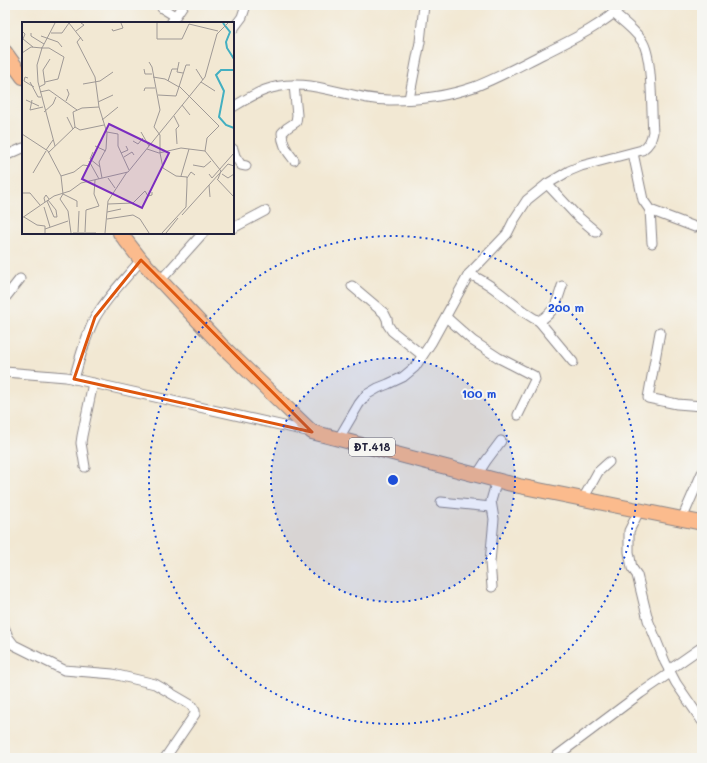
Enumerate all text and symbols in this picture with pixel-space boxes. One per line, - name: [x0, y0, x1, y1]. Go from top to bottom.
- inset map: [22, 22, 234, 234]
- text: 200 m: [548, 299, 584, 315]
- text: 100 m: [462, 385, 496, 401]
- road number: ĐT.418: [349, 438, 395, 456]
- centre of rings: [386, 473, 400, 487]

